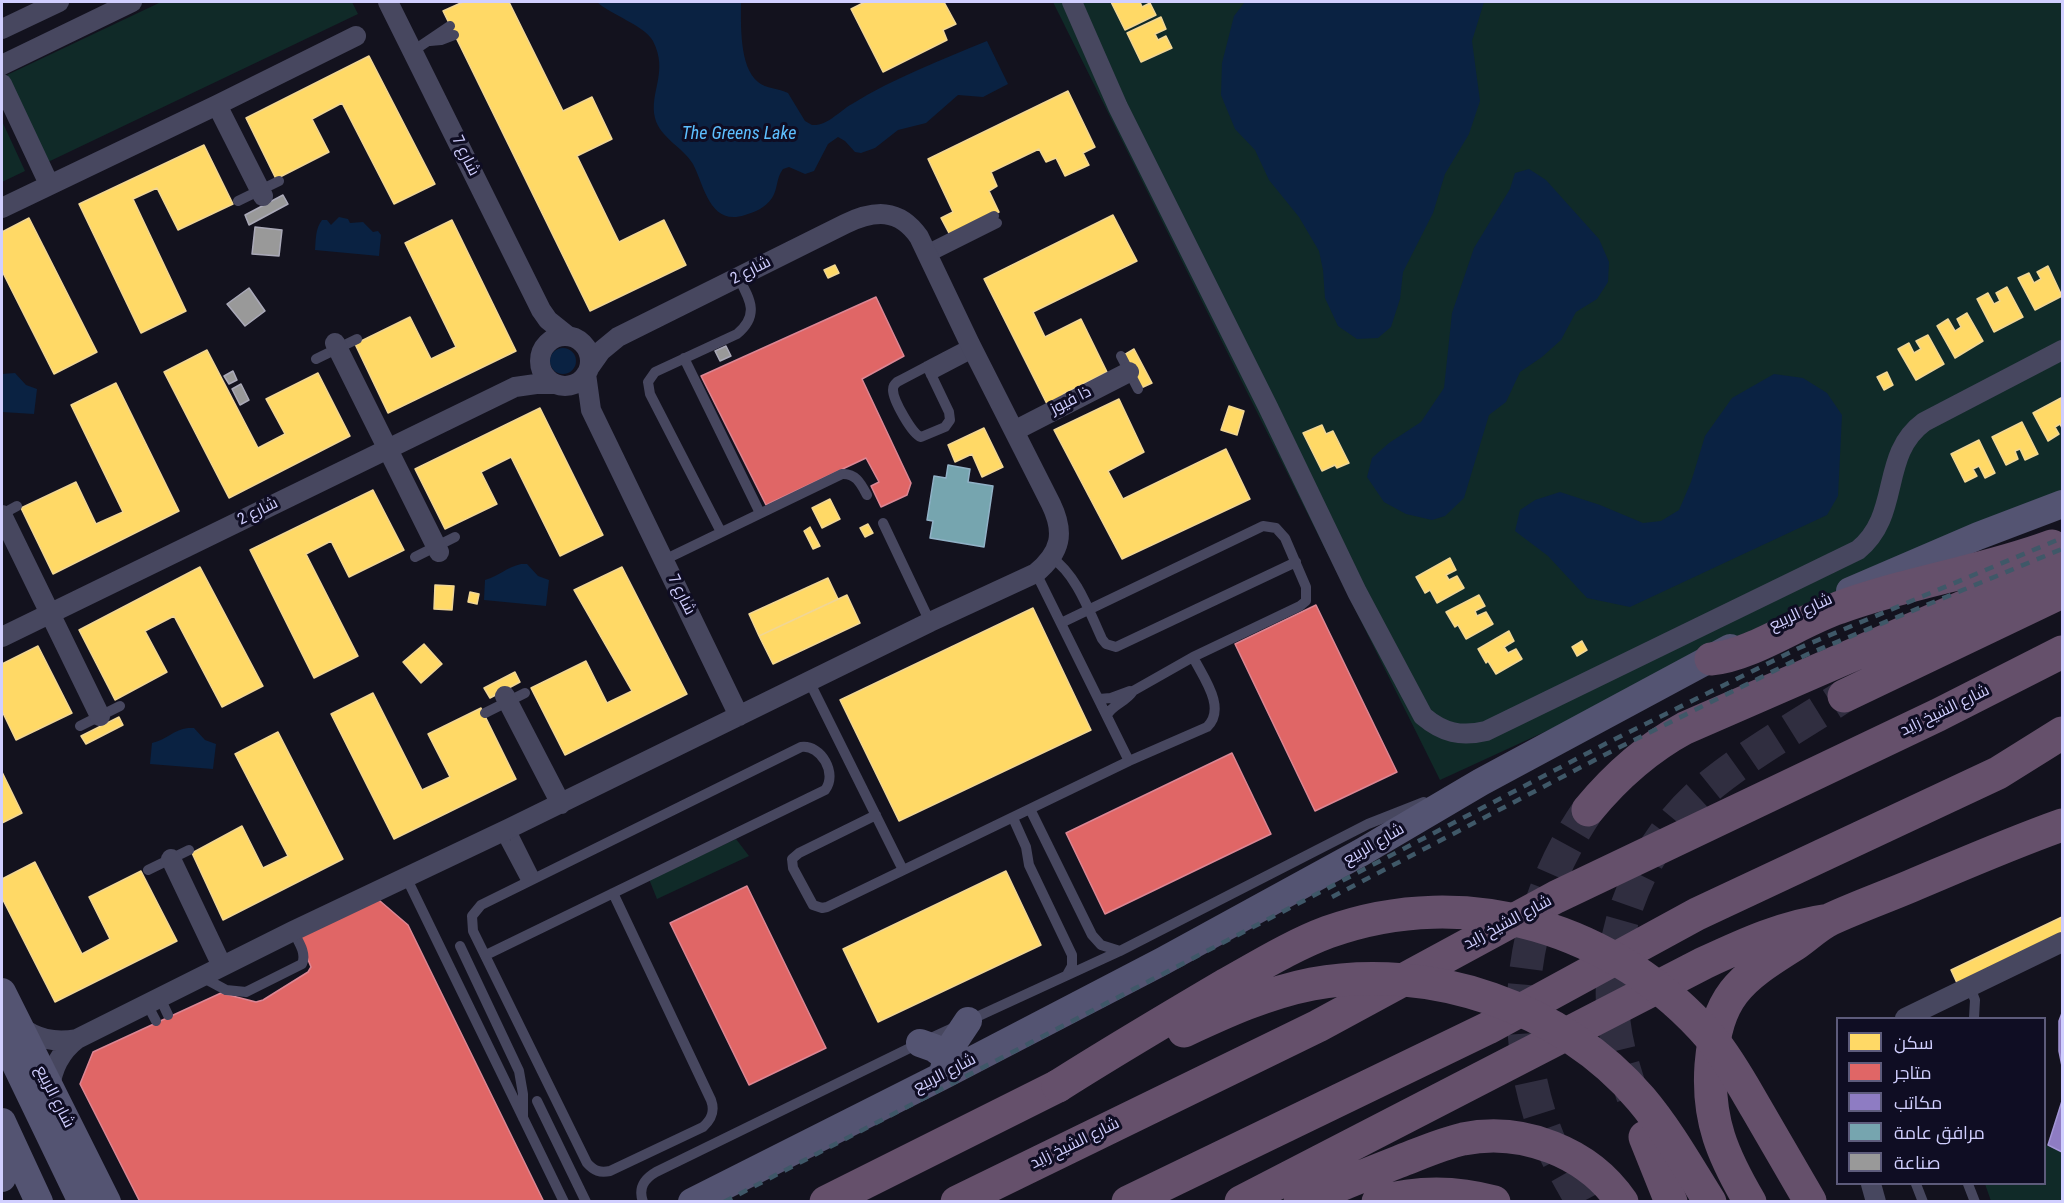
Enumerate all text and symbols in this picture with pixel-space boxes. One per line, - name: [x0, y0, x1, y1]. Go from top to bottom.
- water label: The Greens Lake: [682, 123, 796, 145]
- street label: شارع 7: [447, 133, 483, 179]
- street label: شارع 2: [728, 253, 774, 289]
- street label: ذا فيوز: [1047, 383, 1095, 419]
- street label: شارع 2: [235, 494, 281, 530]
- street label: شارع 7: [663, 572, 699, 618]
- street label: شارع الربيع: [1766, 590, 1836, 636]
- street label: شارع الشيخ زايد: [1897, 681, 1993, 741]
- street label: شارع الربيع: [1340, 820, 1408, 870]
- street label: شارع الشيخ زايد: [1461, 892, 1555, 954]
- legend: [1836, 1017, 2046, 1185]
- text: سكن: [1894, 1032, 1933, 1053]
- street label: شارع الربيع: [911, 1050, 979, 1098]
- text: متاجر: [1894, 1062, 1932, 1083]
- street label: شارع الربيع: [30, 1063, 78, 1131]
- text: مكاتب: [1894, 1092, 1942, 1113]
- street label: شارع الشيخ زايد: [1027, 1114, 1123, 1174]
- text: مرافق عامة: [1894, 1122, 1985, 1143]
- text: صناعة: [1894, 1152, 1940, 1173]

